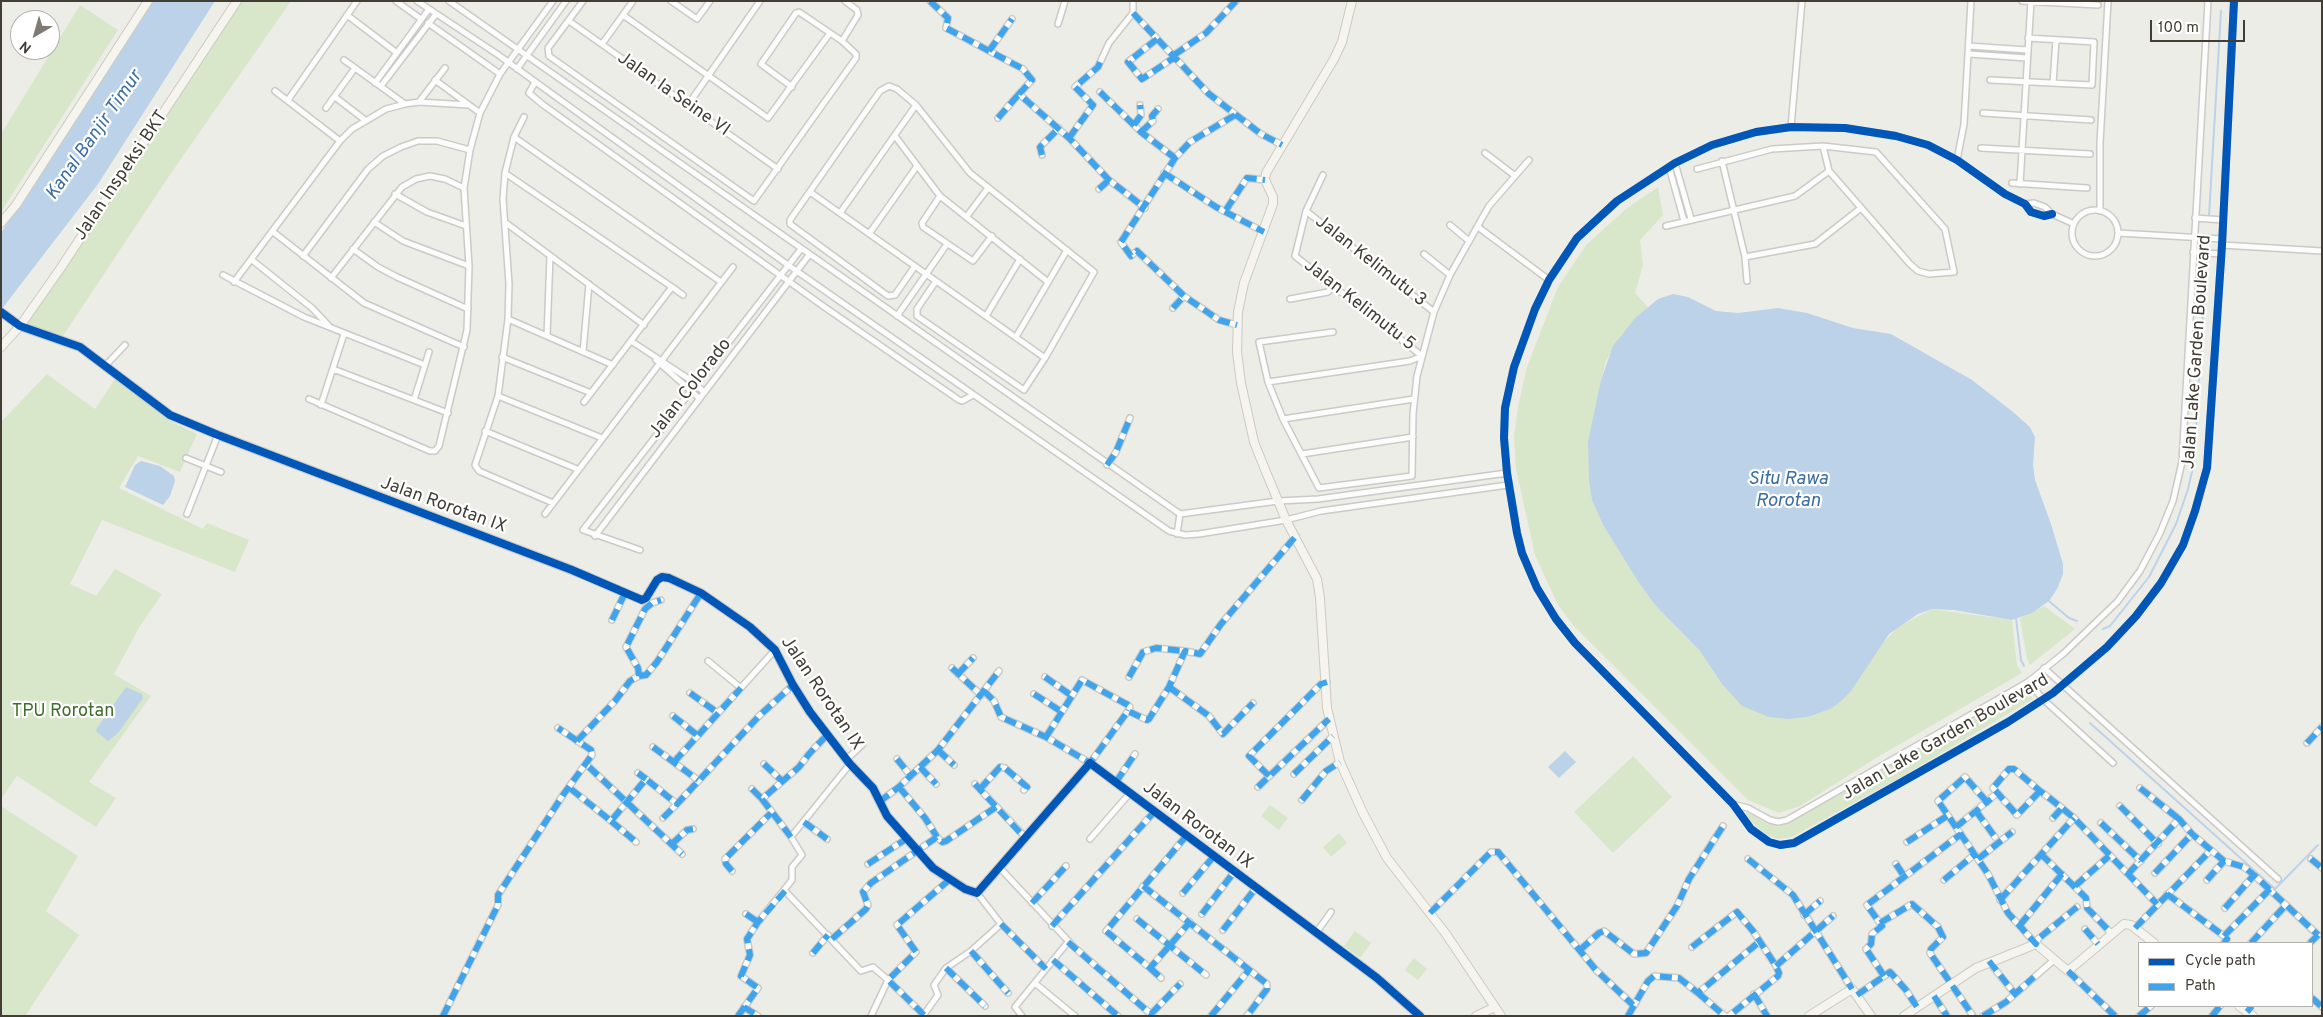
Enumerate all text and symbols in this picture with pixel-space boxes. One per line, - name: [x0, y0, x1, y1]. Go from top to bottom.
- north arrow: [10, 10, 60, 60]
- scale bar: [2153, 10, 2248, 42]
- text: 100 m: [2158, 19, 2199, 38]
- text: N: [17, 37, 35, 56]
- street label: Jalan la Seine VI: [613, 48, 733, 142]
- water label: Kanal Banjir Timur: [42, 67, 148, 205]
- street label: Jalan Inspeksi BKT: [71, 107, 173, 245]
- street label: Jalan Kelimutu 3: [1310, 212, 1430, 312]
- street label: Jalan Lake Garden Boulevard: [2179, 234, 2217, 470]
- street label: Jalan Kelimutu 5: [1299, 256, 1419, 356]
- street label: Jalan Colorado: [645, 335, 737, 443]
- water label: Situ Rawa Rorotan: [1748, 469, 1828, 513]
- street label: Jalan Rorotan IX: [377, 473, 509, 539]
- street label: Jalan Rorotan IX: [775, 633, 867, 755]
- street label: Jalan Lake Garden Boulevard: [1839, 670, 2053, 806]
- park label: TPU Rorotan: [12, 701, 114, 723]
- street label: Jalan Rorotan IX: [1138, 777, 1256, 875]
- legend: [2138, 942, 2313, 1007]
- text: Cycle path: [2185, 952, 2256, 971]
- text: Path: [2185, 977, 2216, 996]

